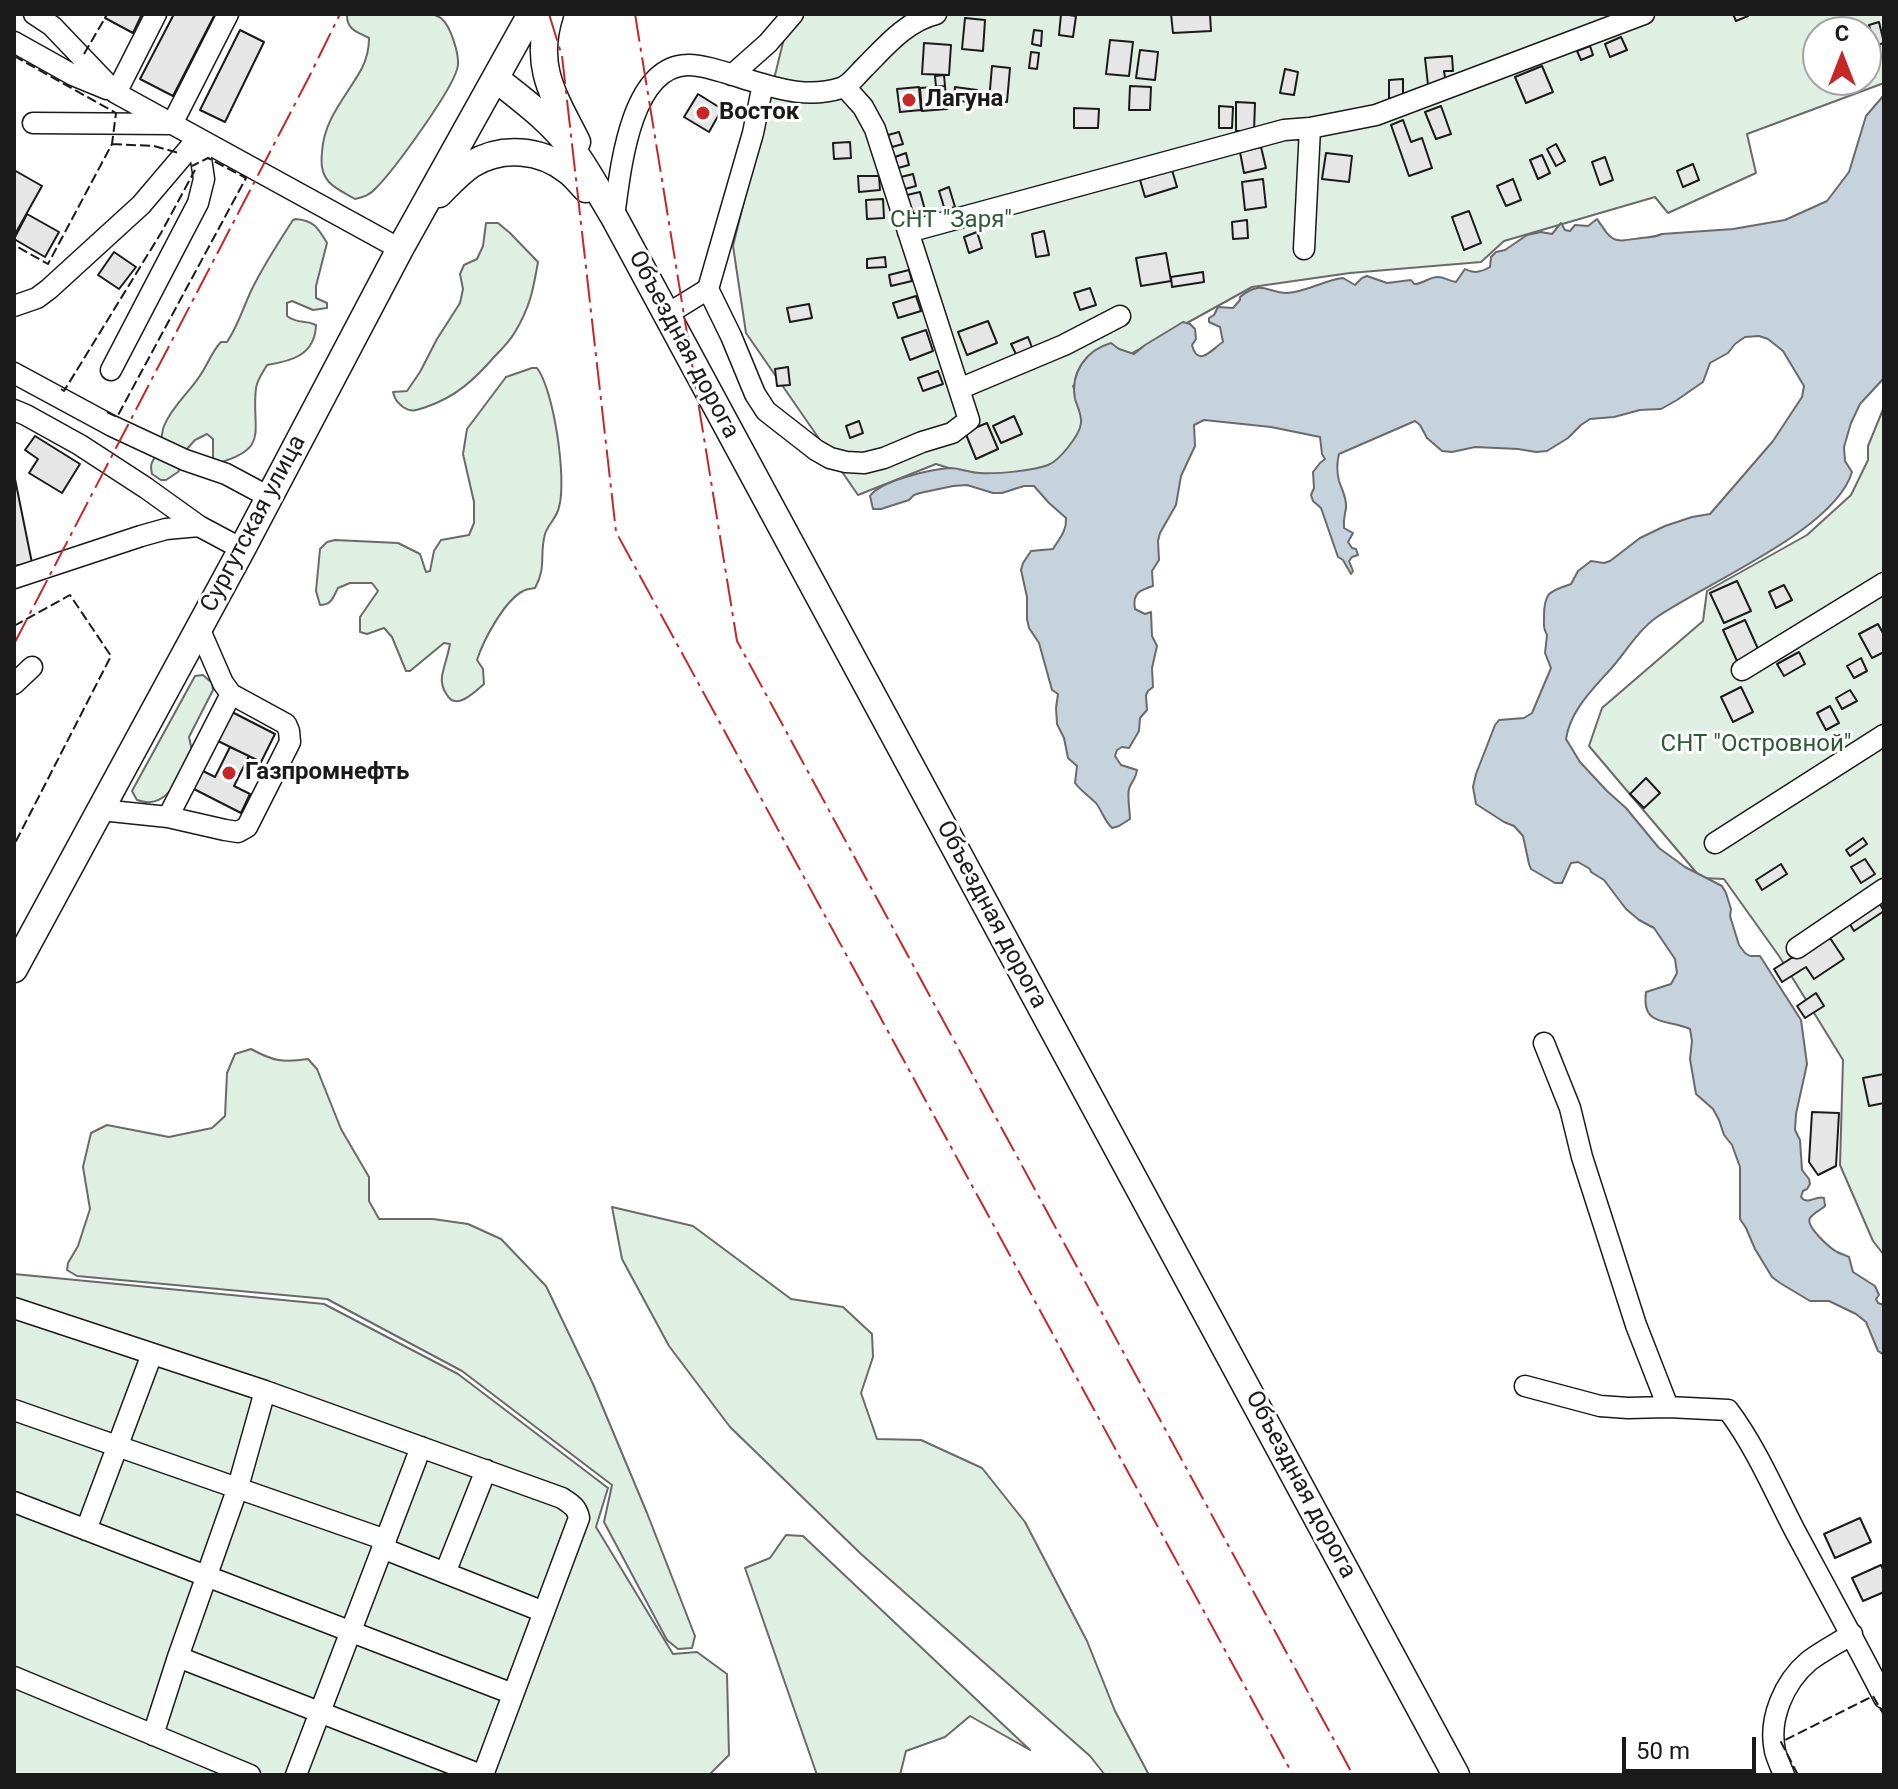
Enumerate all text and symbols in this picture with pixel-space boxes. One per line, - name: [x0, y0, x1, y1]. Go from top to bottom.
- north arrow: [1802, 16, 1882, 96]
- text: С: [1835, 21, 1849, 46]
- place label: Лагуна: [925, 86, 1003, 114]
- marker: Лагуна: [900, 91, 918, 109]
- place label: Восток: [719, 99, 799, 127]
- marker: Восток: [694, 104, 712, 122]
- park label: СНТ "Заря": [890, 207, 1012, 235]
- street label: Объездная дорога: [621, 246, 745, 444]
- street label: Сургутская улица: [195, 431, 313, 617]
- park label: СНТ "Островной": [1661, 731, 1851, 759]
- place label: Газпромнефть: [245, 759, 409, 787]
- marker: Газпромнефть: [220, 764, 238, 782]
- street label: Объездная дорога: [929, 816, 1053, 1014]
- street label: Объездная дорога: [1238, 1386, 1362, 1584]
- scale bar: [1626, 1721, 1760, 1771]
- text: 50 m: [1636, 1737, 1690, 1765]

